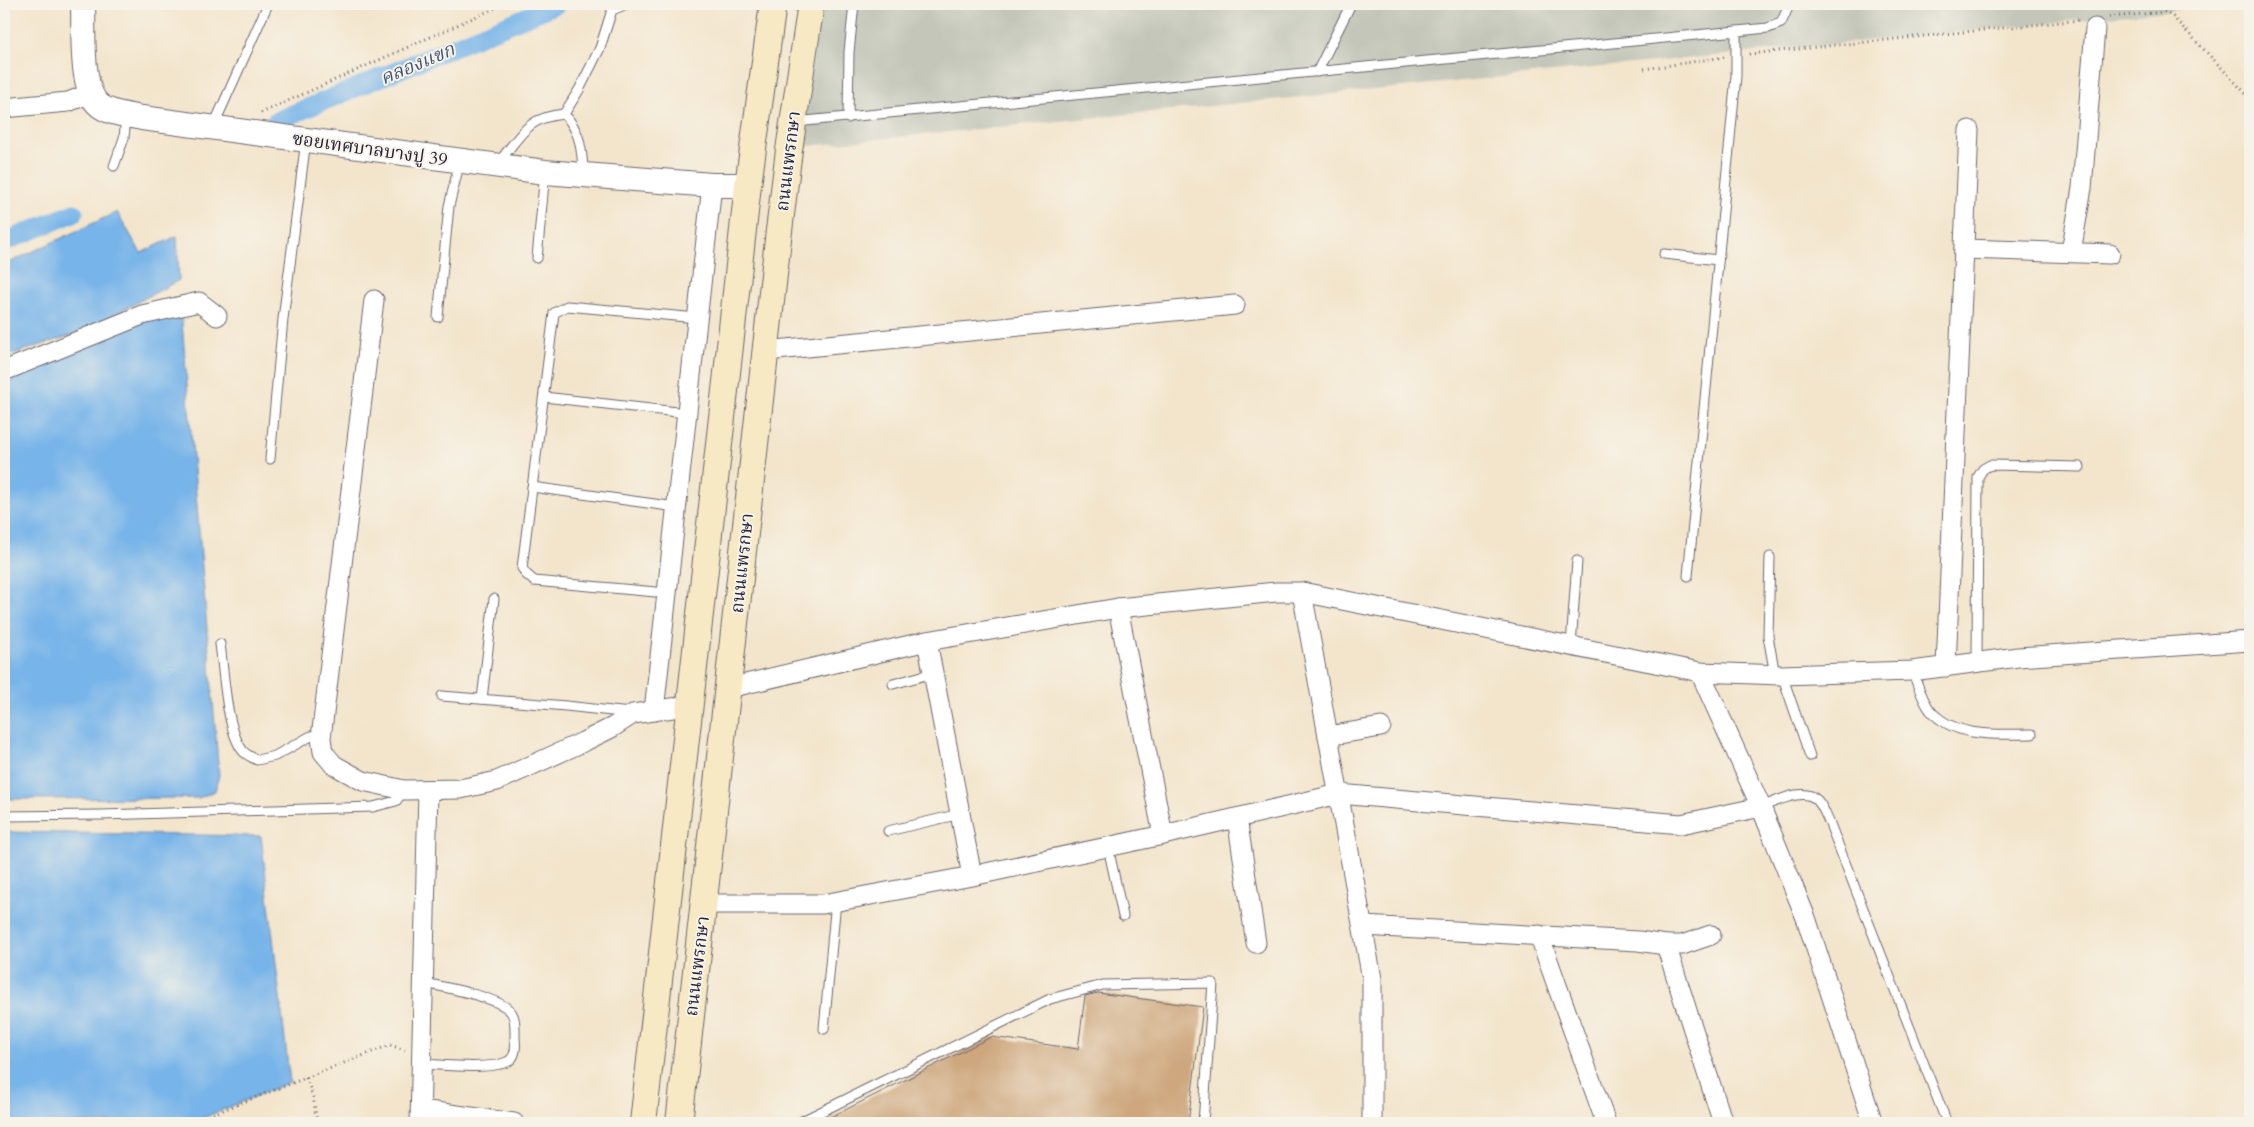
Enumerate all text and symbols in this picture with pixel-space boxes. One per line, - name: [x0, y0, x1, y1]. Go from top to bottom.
- water label: คลองแขก: [376, 36, 460, 91]
- street label: ถนนแพรกษา: [770, 110, 807, 213]
- street label: ซอยเทศบาลบางปู 39: [291, 126, 449, 173]
- street label: ถนนแพรกษา: [725, 512, 760, 614]
- street label: ถนนแพรกษา: [679, 915, 716, 1018]

